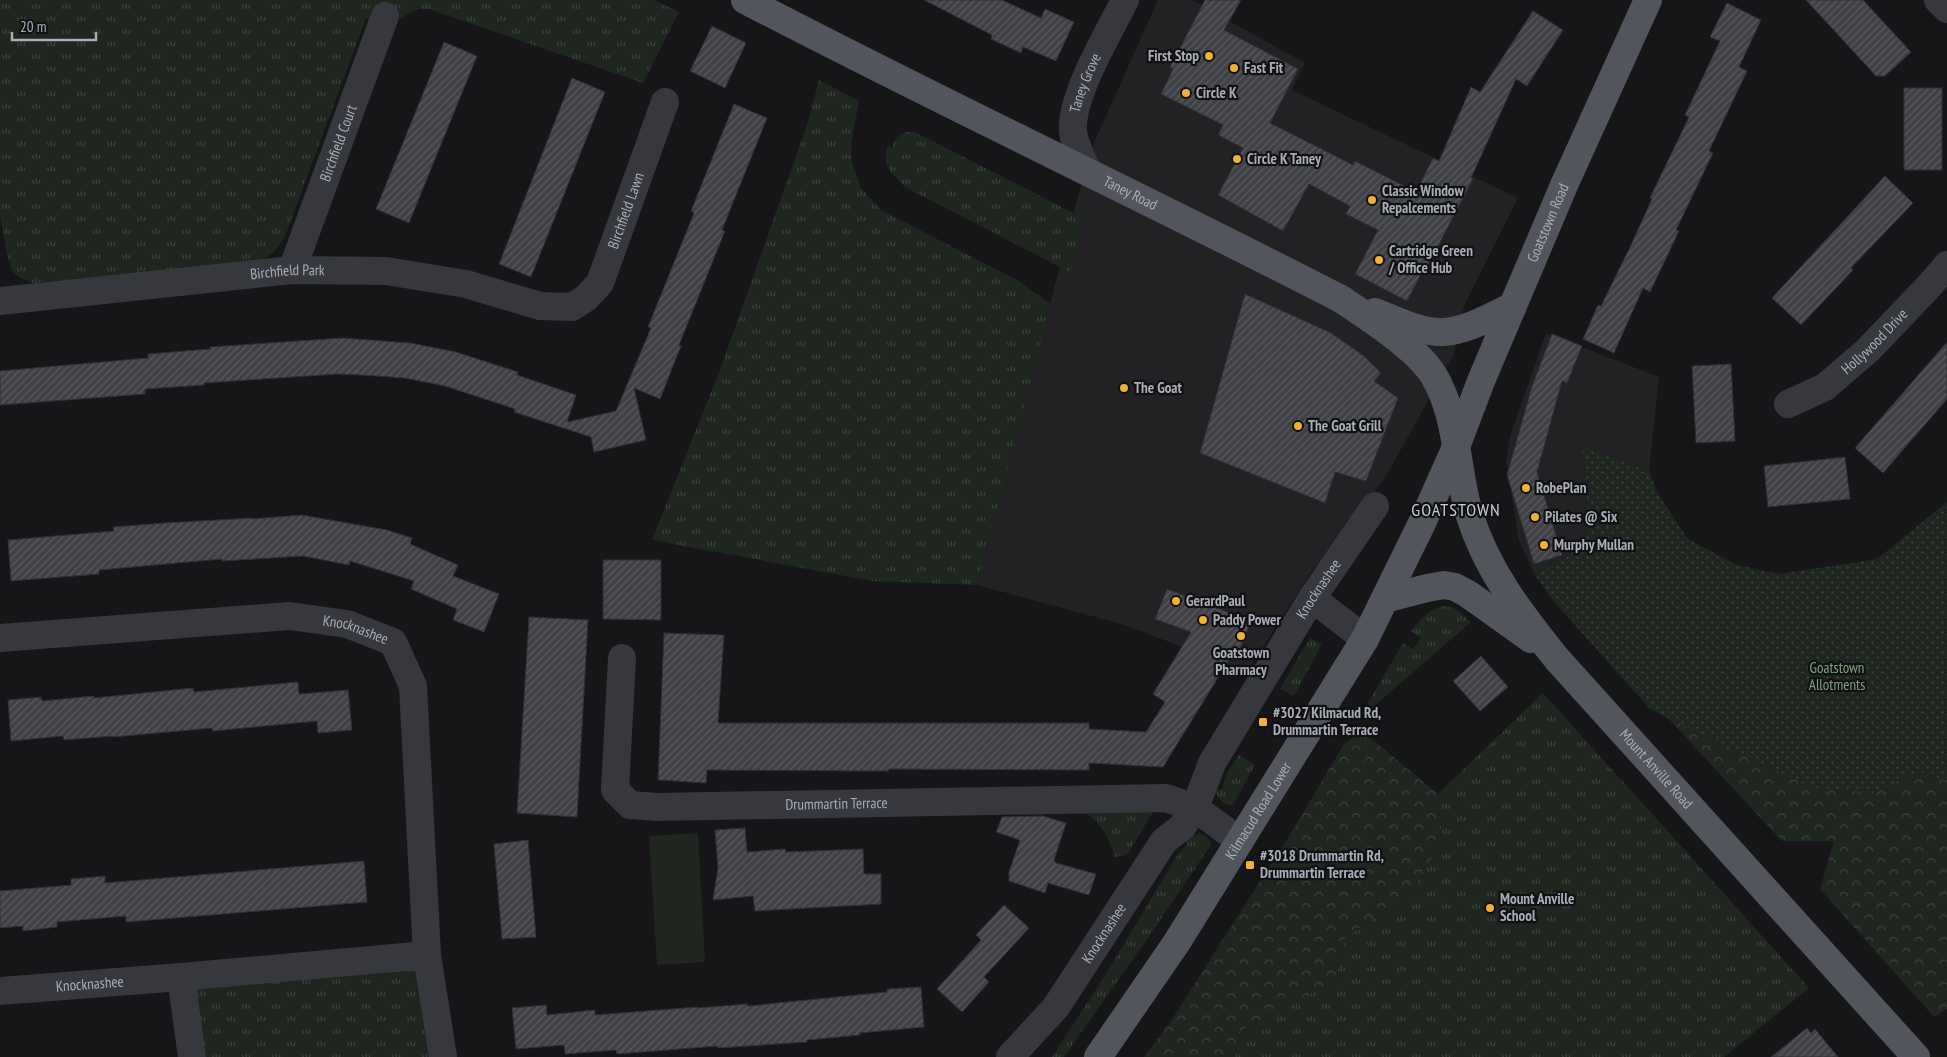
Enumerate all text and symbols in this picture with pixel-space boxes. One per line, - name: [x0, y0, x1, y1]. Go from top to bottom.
- scale bar: [12, 10, 96, 42]
- text: 20 m: [20, 17, 46, 36]
- place label: First Stop: [1148, 46, 1199, 65]
- street label: Taney Grove: [1065, 50, 1105, 114]
- marker: First Stop: [1203, 50, 1215, 62]
- place label: Fast Fit: [1244, 58, 1284, 77]
- marker: Fast Fit: [1228, 62, 1240, 74]
- place label: Circle K: [1196, 83, 1237, 102]
- marker: Circle K: [1180, 87, 1192, 99]
- street label: Birchfield Court: [315, 102, 361, 184]
- place label: Circle K Taney: [1247, 149, 1322, 168]
- marker: Circle K Taney: [1231, 153, 1243, 165]
- street label: Birchfield Lawn: [603, 170, 648, 251]
- street label: Taney Road: [1100, 171, 1161, 214]
- street label: Goatstown Road: [1523, 180, 1573, 265]
- place label: Classic Window Repalcements: [1382, 181, 1464, 217]
- marker: Classic Window Repalcements: [1366, 194, 1378, 206]
- place label: Cartridge Green / Office Hub: [1388, 241, 1473, 277]
- marker: Cartridge Green / Office Hub: [1373, 254, 1385, 266]
- street label: Birchfield Park: [249, 260, 325, 283]
- street label: Hollywood Drive: [1837, 304, 1911, 378]
- place label: The Goat: [1134, 378, 1183, 397]
- marker: The Goat: [1118, 382, 1130, 394]
- place label: The Goat Grill: [1308, 416, 1382, 435]
- marker: The Goat Grill: [1292, 420, 1304, 432]
- place label: RobePlan: [1536, 478, 1587, 497]
- marker: RobePlan: [1520, 482, 1532, 494]
- district label: GOATSTOWN: [1411, 498, 1501, 521]
- place label: Pilates @ Six: [1545, 507, 1618, 526]
- marker: Pilates @ Six: [1529, 511, 1541, 523]
- place label: Murphy Mullan: [1554, 535, 1634, 554]
- marker: Murphy Mullan: [1538, 539, 1550, 551]
- street label: Knocknashee: [1292, 555, 1345, 622]
- place label: GerardPaul: [1186, 591, 1245, 610]
- marker: GerardPaul: [1170, 595, 1182, 607]
- place label: Paddy Power: [1213, 610, 1282, 629]
- street label: Knocknashee: [322, 611, 391, 648]
- marker: Paddy Power: [1197, 614, 1209, 626]
- marker: Goatstown Pharmacy: [1235, 630, 1247, 642]
- place label: Goatstown Pharmacy: [1213, 643, 1270, 679]
- park label: Goatstown Allotments: [1809, 658, 1865, 694]
- place label: #3027 Kilmacud Rd, Drummartin Terrace: [1273, 703, 1381, 739]
- marker: #3027 Kilmacud Rd, Drummartin Terrace: [1257, 716, 1269, 728]
- street label: Mount Anville Road: [1616, 725, 1697, 812]
- street label: Kilmacud Road Lower: [1221, 757, 1296, 863]
- street label: Drummartin Terrace: [785, 793, 888, 814]
- place label: #3018 Drummartin Rd, Drummartin Terrace: [1260, 846, 1384, 882]
- marker: #3018 Drummartin Rd, Drummartin Terrace: [1244, 859, 1256, 871]
- place label: Mount Anville School: [1500, 889, 1574, 925]
- street label: Knocknashee: [1077, 899, 1130, 967]
- marker: Mount Anville School: [1484, 902, 1496, 914]
- street label: Knocknashee: [55, 971, 124, 996]

